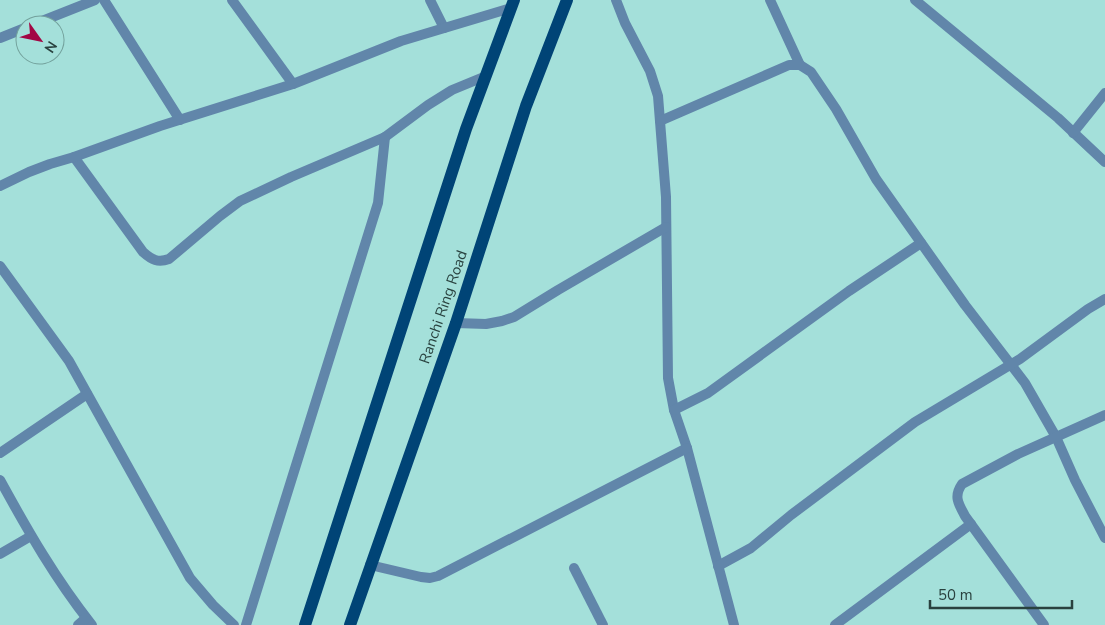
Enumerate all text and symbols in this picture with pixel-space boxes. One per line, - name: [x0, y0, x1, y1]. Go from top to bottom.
- north arrow: [15, 15, 65, 65]
- text: N: [40, 37, 61, 56]
- street label: Ranchi Ring Road: [414, 248, 472, 366]
- scale bar: [930, 578, 1072, 610]
- text: 50 m: [938, 585, 973, 605]

